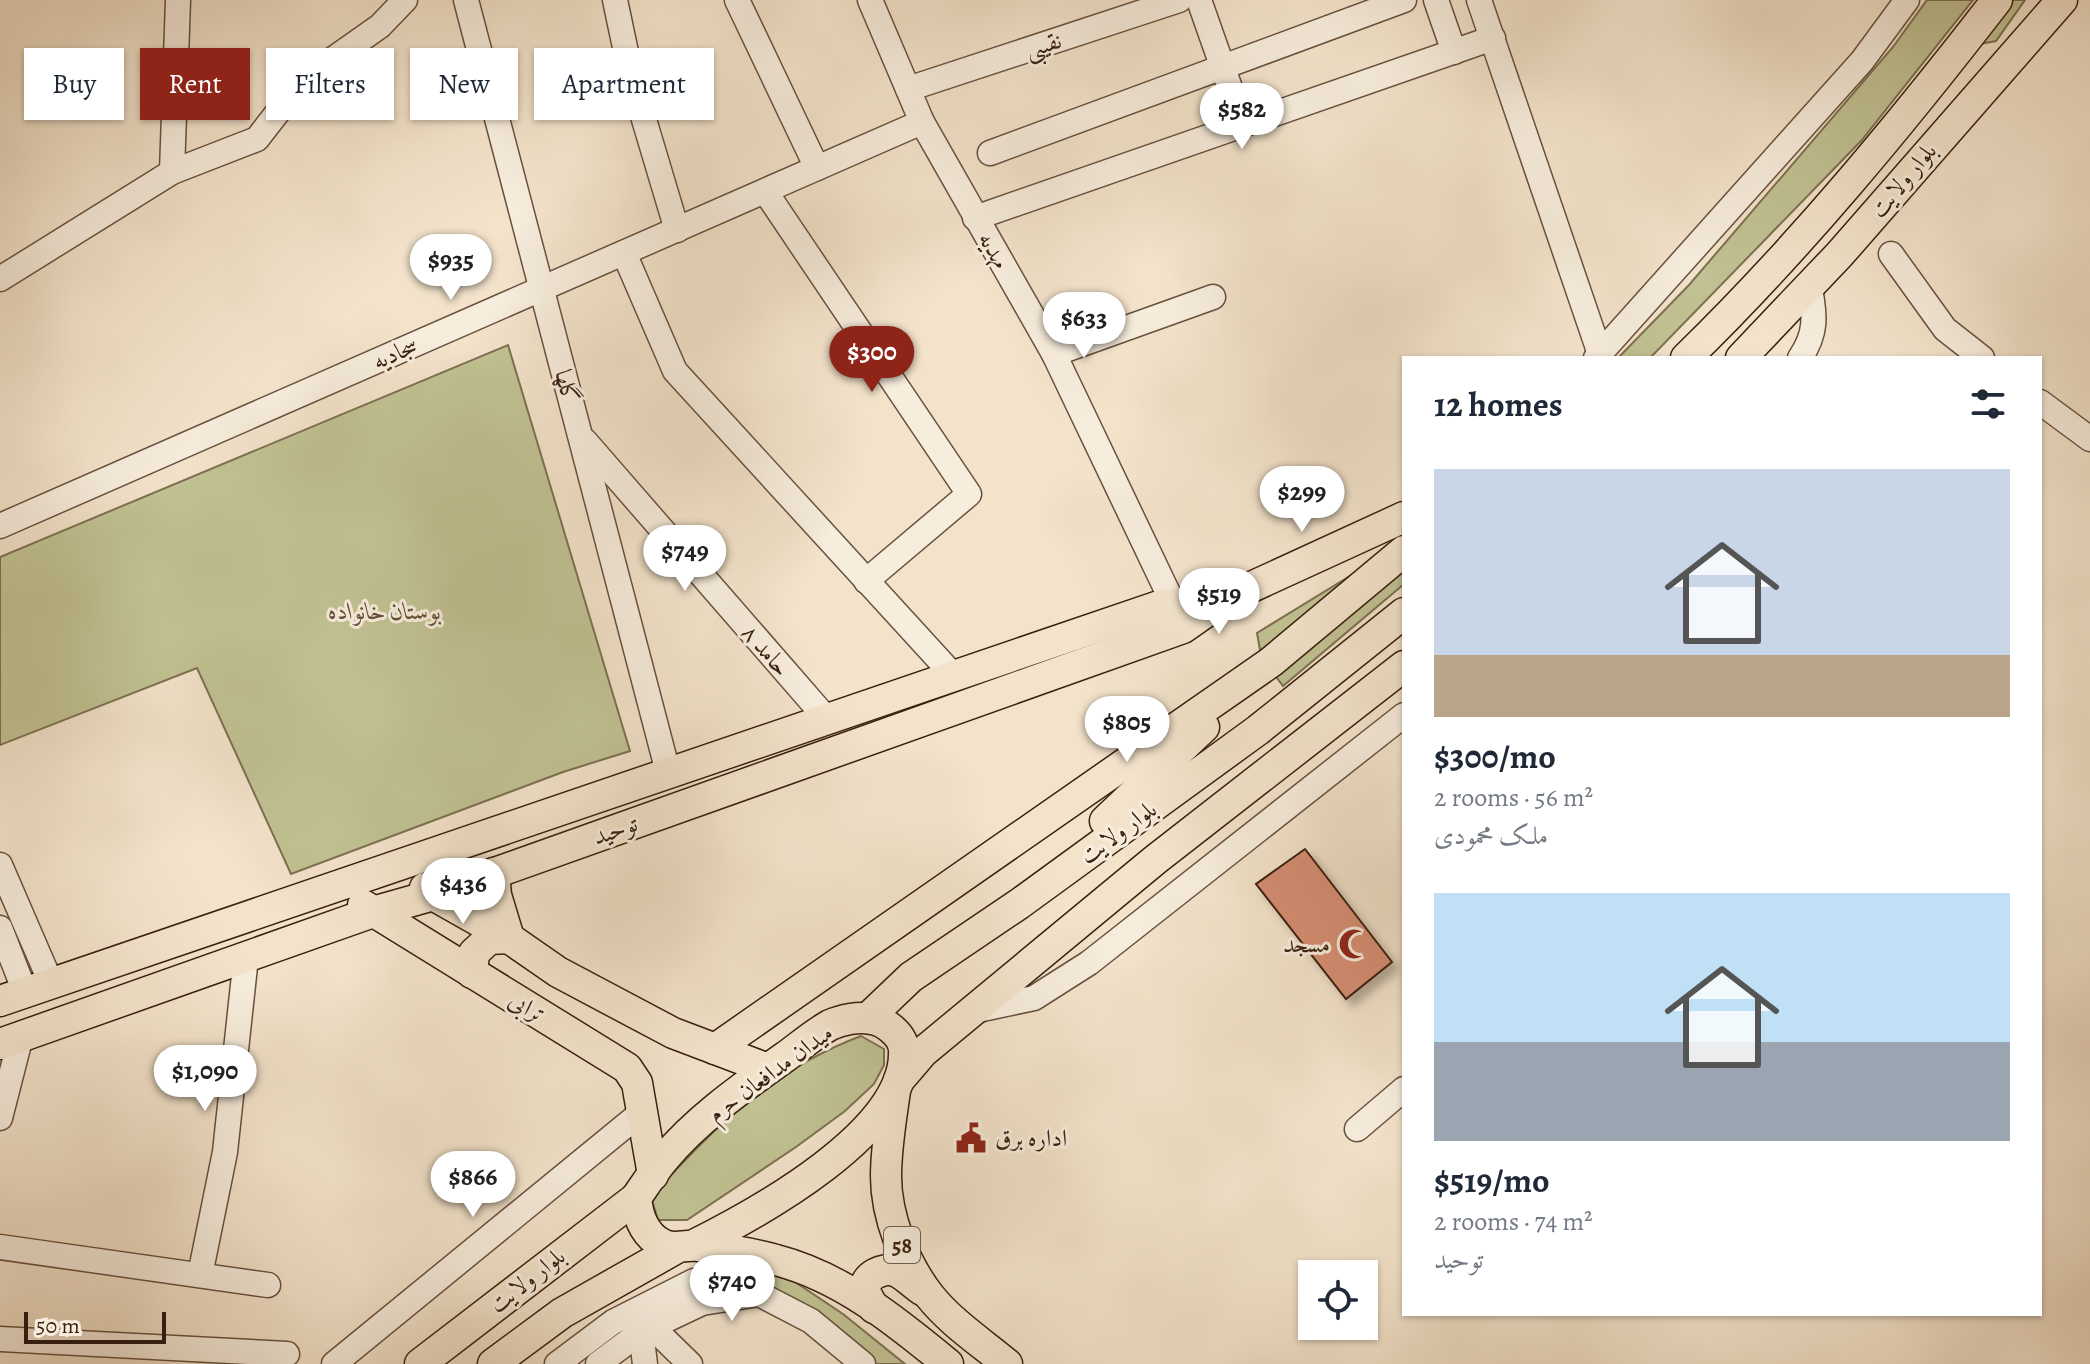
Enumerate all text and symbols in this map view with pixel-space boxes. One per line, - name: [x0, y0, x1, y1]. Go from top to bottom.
- street label: نقیبی: [1020, 24, 1067, 70]
- chip: Buy: [24, 48, 124, 120]
- chip: Rent: [140, 48, 250, 120]
- chip: Filters: [266, 48, 394, 120]
- chip: New: [410, 48, 518, 120]
- chip: Apartment: [534, 48, 714, 120]
- pin: $582: [1195, 83, 1289, 151]
- text: $582: [1218, 91, 1266, 126]
- street label: بلوار ولایت: [1862, 136, 1944, 224]
- street label: مهدیه: [971, 226, 1017, 274]
- pin: $935: [404, 234, 498, 302]
- text: $935: [428, 242, 474, 277]
- pin: $633: [1037, 292, 1131, 360]
- text: $633: [1061, 300, 1107, 335]
- pin: $300: [825, 326, 919, 394]
- street label: سجادیه: [367, 329, 423, 377]
- text: $300: [847, 334, 897, 369]
- street label: گلها: [547, 366, 587, 406]
- text: 12 homes: [1434, 381, 1563, 428]
- icon: filters: [1966, 382, 2010, 426]
- pin: $299: [1255, 466, 1349, 534]
- text: $299: [1278, 474, 1326, 509]
- icon: home: [1650, 521, 1794, 665]
- pin: $749: [638, 525, 732, 593]
- text: $749: [661, 533, 709, 568]
- pin: $519: [1172, 568, 1266, 636]
- text: $519: [1197, 576, 1241, 611]
- park label: بوستان خانواده: [328, 595, 442, 627]
- street label: حامد ۸: [734, 617, 798, 683]
- pin: $805: [1080, 696, 1174, 764]
- text: $805: [1103, 704, 1151, 739]
- text: $300/mo: [1434, 733, 1556, 780]
- text: 2 rooms · 56 m²: [1434, 780, 1593, 815]
- street label: بلوار ولایت: [1073, 793, 1163, 871]
- street label: توحید: [588, 807, 642, 853]
- text: ملک محمودی: [1434, 818, 1548, 853]
- pin: $436: [416, 858, 510, 926]
- text: $436: [439, 866, 487, 901]
- mosque icon: مسجد: [1337, 927, 1371, 961]
- place label: مسجد: [1283, 928, 1330, 960]
- icon: home: [1650, 945, 1794, 1089]
- street label: ترابی: [502, 984, 551, 1031]
- street label: میدان مدافعان حرم: [701, 1017, 842, 1133]
- pin: $1,090: [140, 1045, 270, 1113]
- text: $1,090: [172, 1053, 238, 1088]
- public building icon: اداره برق: [954, 1121, 988, 1155]
- place label: اداره برق: [995, 1122, 1067, 1154]
- pin: $866: [426, 1151, 520, 1219]
- text: $519/mo: [1434, 1157, 1550, 1204]
- text: $866: [449, 1159, 497, 1194]
- text: 2 rooms · 74 m²: [1434, 1204, 1593, 1239]
- road number: 58: [884, 1227, 920, 1263]
- street label: بلوار ولایت: [482, 1240, 572, 1320]
- text: توحید: [1434, 1242, 1484, 1277]
- pin: $740: [685, 1255, 779, 1323]
- map controls: [1298, 1260, 1378, 1340]
- button: locate: [1298, 1260, 1378, 1340]
- text: $740: [708, 1263, 756, 1298]
- scale bar: [24, 1308, 166, 1344]
- text: 50 m: [36, 1311, 80, 1341]

